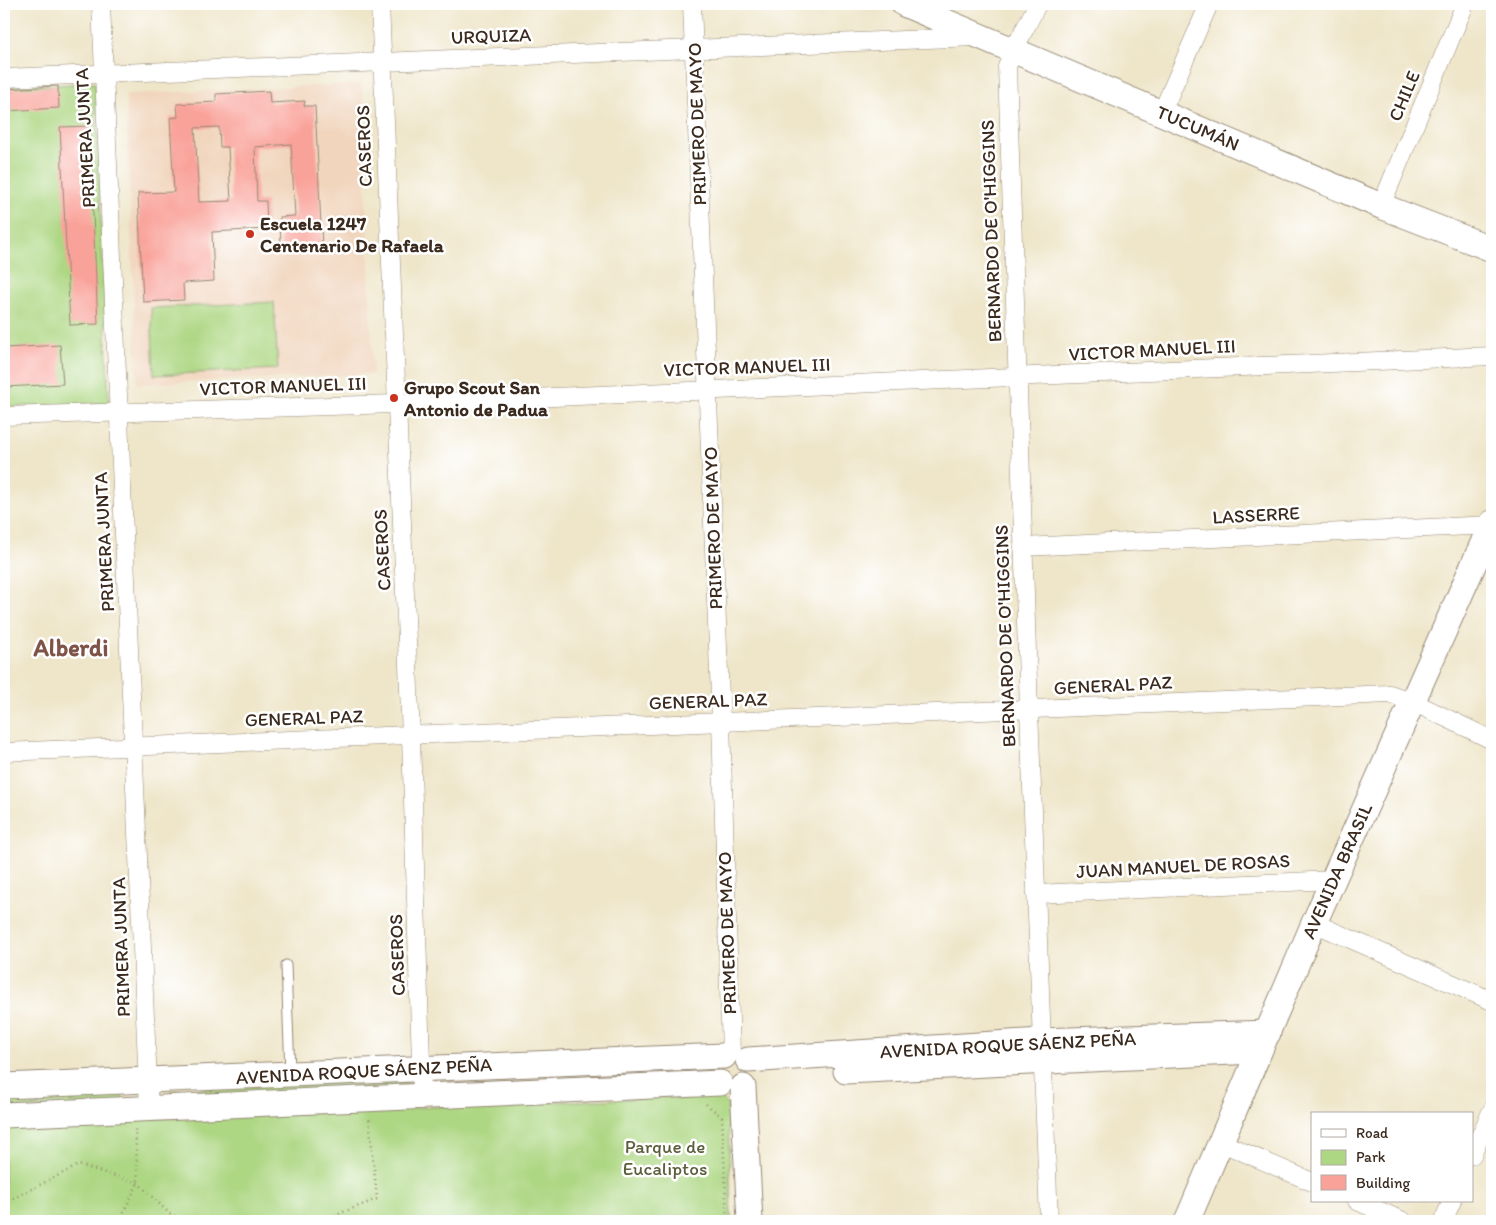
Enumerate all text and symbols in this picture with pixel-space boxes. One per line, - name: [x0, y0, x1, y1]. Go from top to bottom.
- street label: URQUIZA: [450, 23, 532, 49]
- street label: PRIMERO DE MAYO: [683, 42, 711, 206]
- street label: PRIMERA JUNTA: [70, 67, 100, 209]
- street label: CHILE: [1383, 67, 1425, 125]
- street label: TUCUMÁN: [1153, 100, 1243, 156]
- street label: CASEROS: [351, 105, 377, 187]
- street label: BERNARDO DE O'HIGGINS: [976, 119, 1006, 343]
- place label: Escuela 1247 Centenario De Rafaela: [260, 212, 445, 257]
- marker: Escuela 1247 Centenario De Rafaela: [244, 228, 256, 240]
- street label: VICTOR MANUEL III: [1068, 334, 1236, 366]
- street label: VICTOR MANUEL III: [663, 353, 831, 381]
- street label: VICTOR MANUEL III: [199, 372, 367, 400]
- place label: Grupo Scout San Antonio de Padua: [403, 376, 549, 421]
- marker: Grupo Scout San Antonio de Padua: [388, 392, 400, 404]
- street label: PRIMERO DE MAYO: [699, 446, 727, 610]
- street label: PRIMERA JUNTA: [89, 471, 119, 613]
- street label: LASSERRE: [1212, 501, 1300, 529]
- street label: CASEROS: [368, 509, 396, 591]
- street label: BERNARDO DE O'HIGGINS: [990, 524, 1020, 748]
- district label: Alberdi: [33, 633, 109, 662]
- street label: GENERAL PAZ: [1053, 670, 1173, 700]
- street label: GENERAL PAZ: [648, 687, 768, 715]
- street label: GENERAL PAZ: [244, 704, 364, 732]
- street label: AVENIDA BRASIL: [1297, 799, 1377, 942]
- street label: JUAN MANUEL DE ROSAS: [1075, 849, 1291, 883]
- street label: PRIMERO DE MAYO: [713, 851, 741, 1015]
- street label: PRIMERA JUNTA: [107, 877, 135, 1017]
- street label: CASEROS: [384, 914, 410, 996]
- street label: AVENIDA ROQUE SÁENZ PEÑA: [879, 1027, 1137, 1063]
- street label: AVENIDA ROQUE SÁENZ PEÑA: [235, 1053, 493, 1089]
- legend: [1311, 1112, 1474, 1202]
- text: Road: [1356, 1124, 1389, 1142]
- park label: Parque de Eucaliptos: [623, 1135, 707, 1180]
- text: Park: [1356, 1148, 1386, 1166]
- text: Building: [1356, 1174, 1410, 1192]

